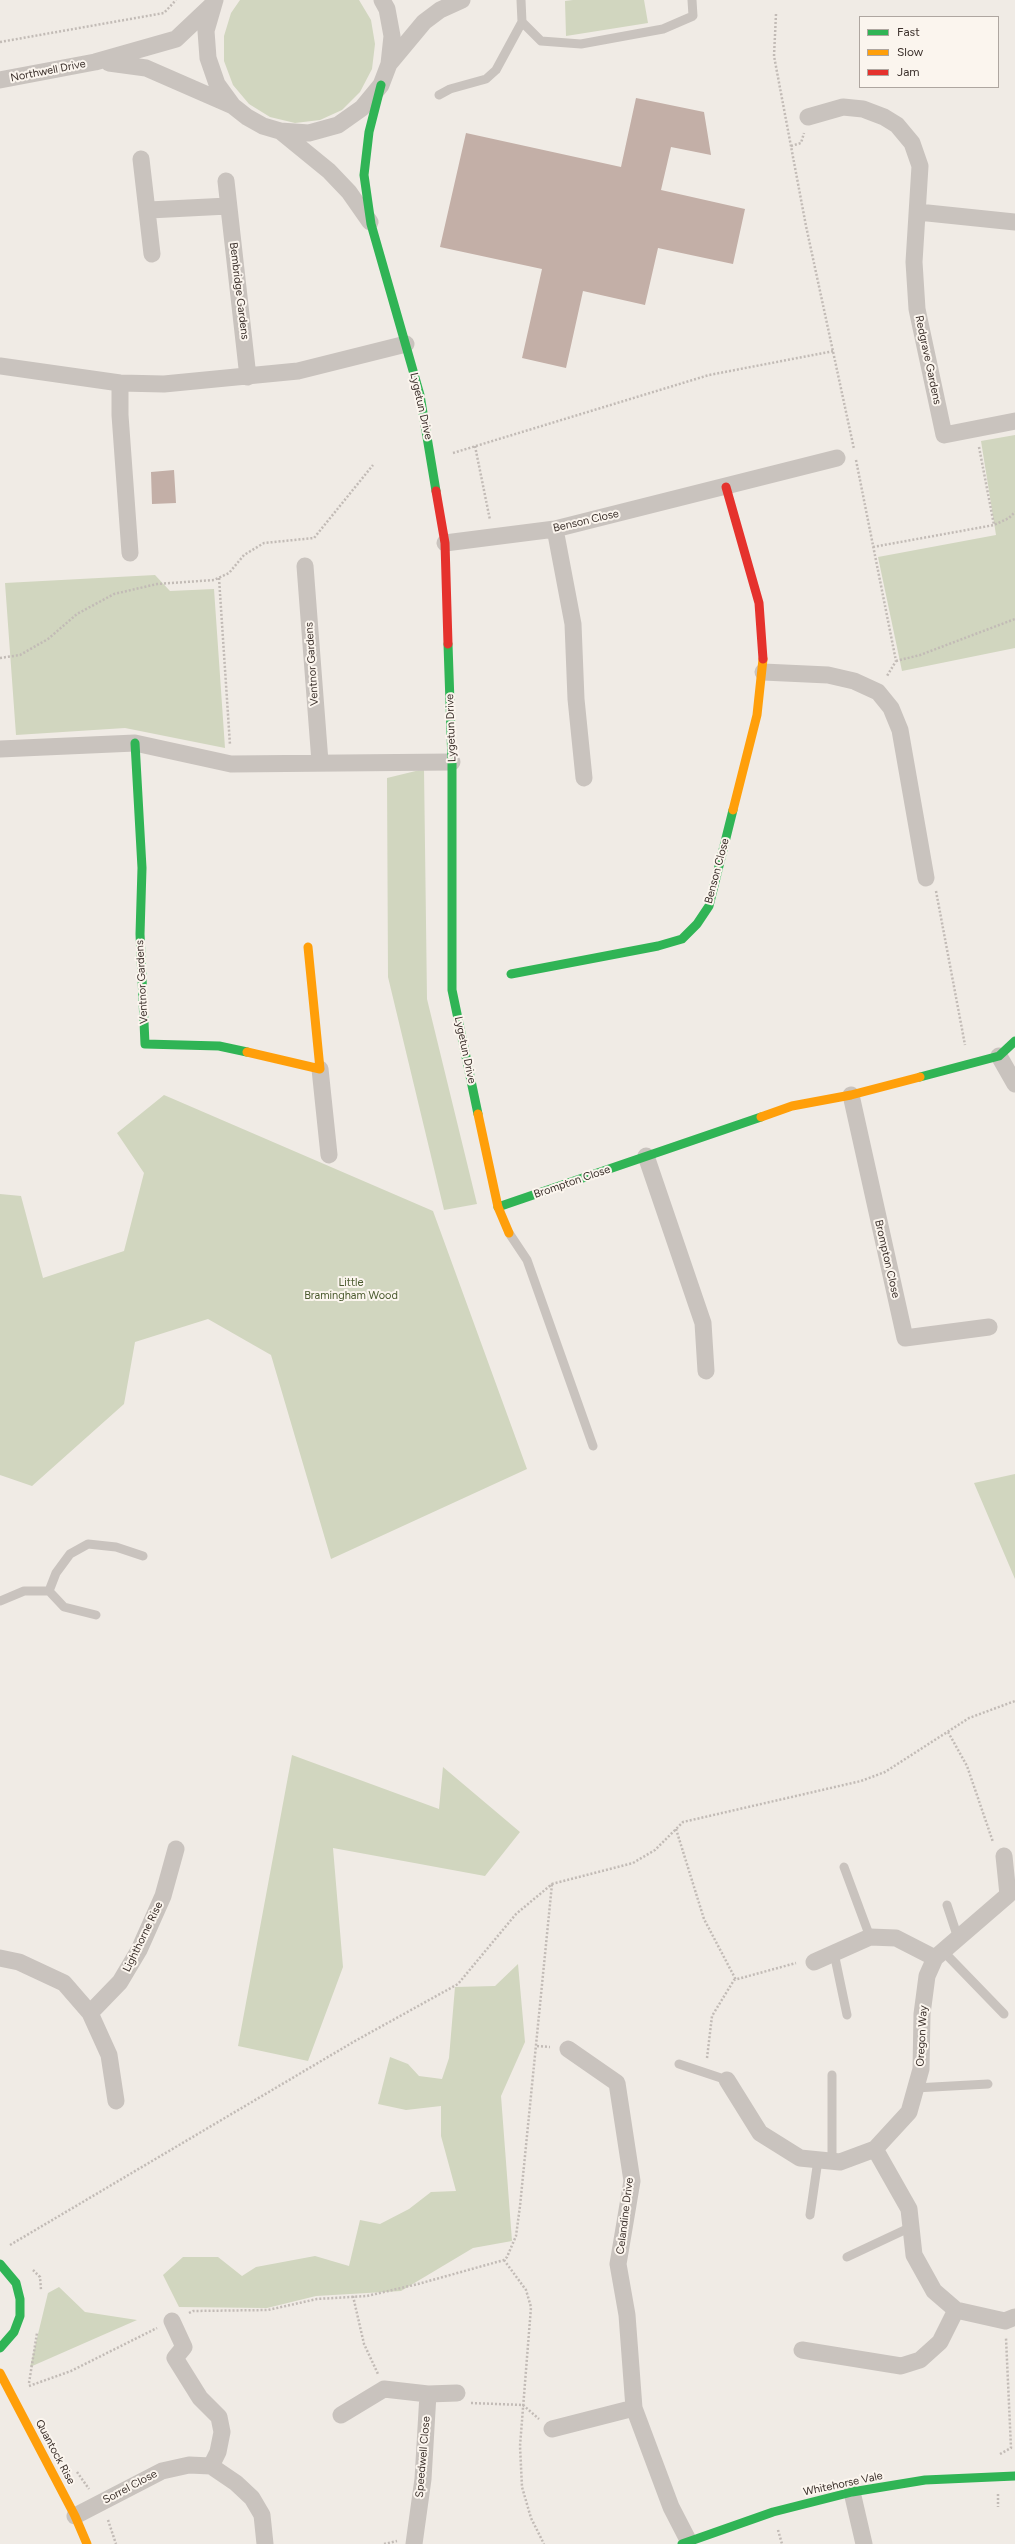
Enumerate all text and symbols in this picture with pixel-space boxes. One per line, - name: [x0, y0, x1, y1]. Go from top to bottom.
- legend: [859, 16, 999, 88]
- text: Fast: [897, 25, 920, 39]
- text: Slow: [897, 45, 923, 59]
- street label: Northwell Drive: [9, 57, 87, 85]
- text: Jam: [897, 65, 920, 79]
- street label: Bembridge Gardens: [226, 242, 252, 340]
- street label: Redgrave Gardens: [912, 314, 944, 406]
- street label: Lygetun Drive: [407, 371, 435, 441]
- street label: Benson Close: [552, 507, 620, 535]
- street label: Ventnor Gardens: [302, 622, 322, 706]
- street label: Lygetun Drive: [443, 694, 459, 762]
- street label: Benson Close: [702, 837, 732, 905]
- street label: Ventnor Gardens: [133, 940, 151, 1024]
- street label: Lygetun Drive: [451, 1015, 479, 1085]
- street label: Brompton Close: [532, 1163, 612, 1201]
- street label: Brompton Close: [872, 1219, 902, 1299]
- park label: Little Bramingham Wood: [304, 1276, 398, 1302]
- street label: Lighthorne Rise: [120, 1900, 166, 1974]
- street label: Oregon Way: [914, 2005, 930, 2067]
- street label: Celandine Drive: [614, 2177, 636, 2255]
- street label: Speedwell Close: [413, 2416, 433, 2498]
- street label: Quantock Rise: [32, 2417, 78, 2487]
- street label: Sorrel Close: [101, 2467, 159, 2507]
- street label: Whitehorse Vale: [802, 2469, 884, 2499]

